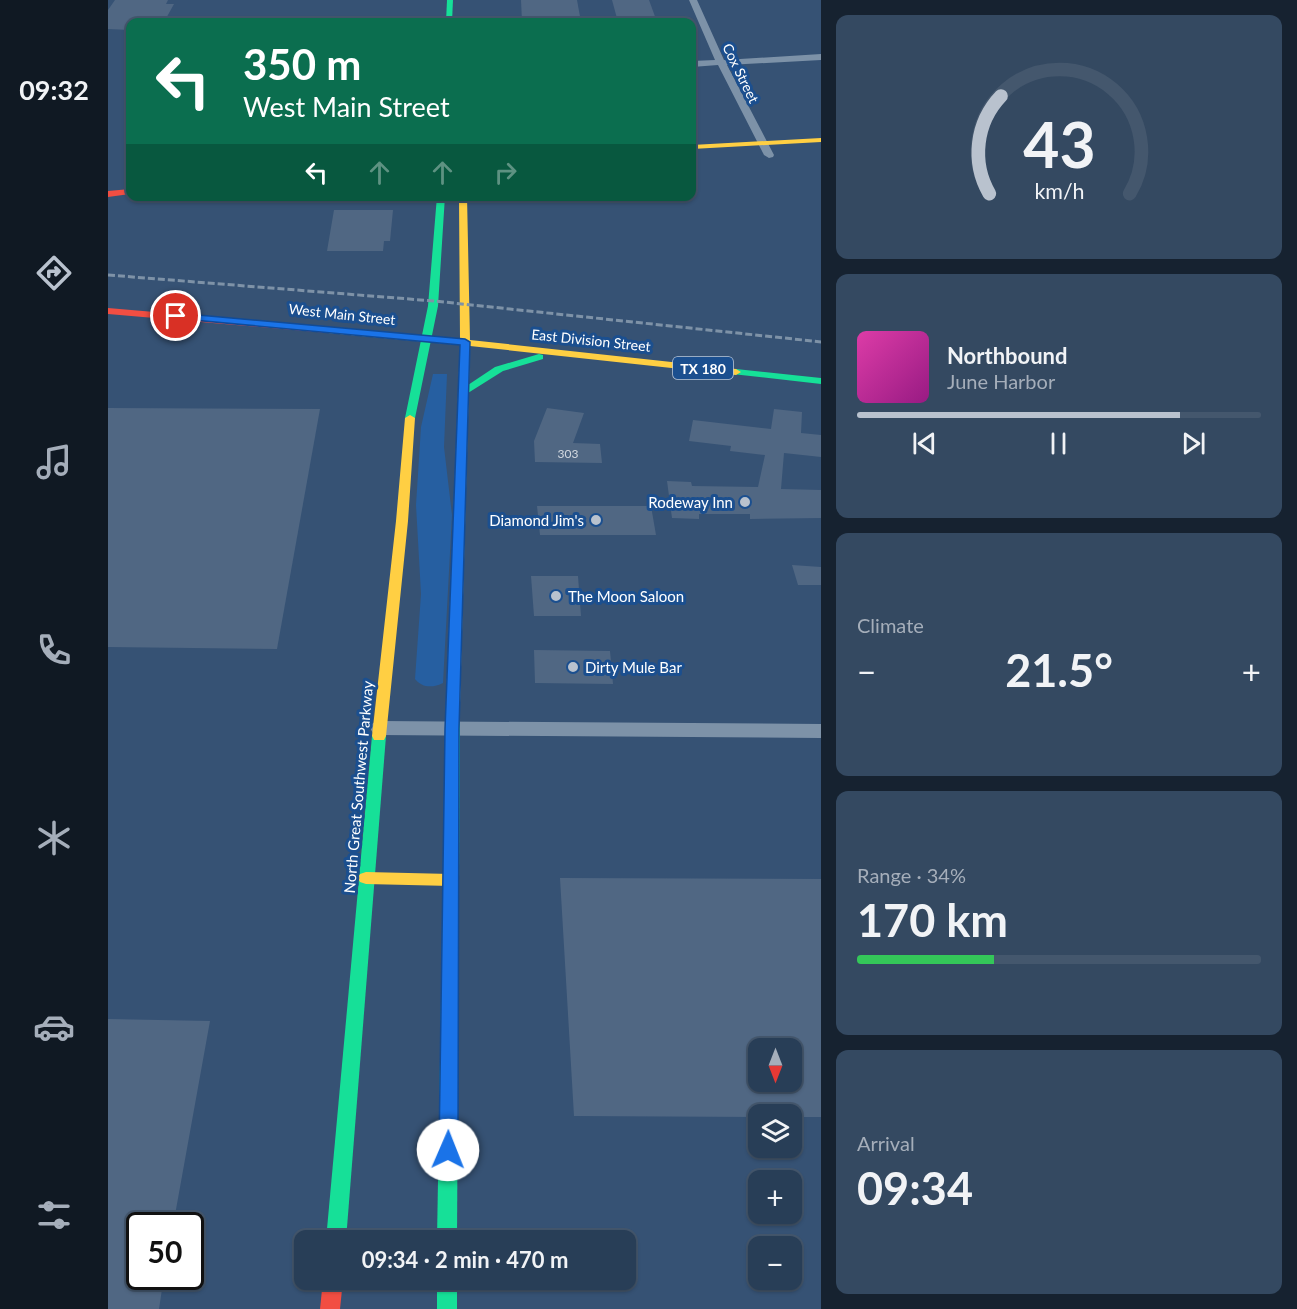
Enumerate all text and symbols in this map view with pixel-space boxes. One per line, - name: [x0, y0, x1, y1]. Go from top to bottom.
- text: 350 m: [243, 39, 361, 89]
- street label: Cox Street: [719, 40, 763, 106]
- icon: left: [144, 42, 222, 120]
- text: 09:32: [19, 73, 89, 106]
- text: West Main Street: [243, 90, 450, 123]
- text: 43: [1023, 106, 1095, 181]
- icon: left: [300, 156, 333, 189]
- icon: ahead: [363, 156, 396, 189]
- icon: ahead: [426, 156, 459, 189]
- icon: right: [489, 156, 522, 189]
- text: km/h: [1034, 178, 1084, 204]
- icon: directions: [33, 252, 75, 294]
- pin: [150, 290, 201, 341]
- icon: arrive: [159, 299, 192, 332]
- street label: West Main Street: [288, 300, 396, 328]
- street label: East Division Street: [531, 325, 651, 355]
- text: Northbound: [947, 342, 1067, 369]
- road number: TX 180: [673, 357, 733, 379]
- text: June Harbor: [947, 369, 1055, 393]
- icon: previous: [908, 427, 941, 460]
- icon: pause: [1042, 427, 1075, 460]
- icon: next: [1177, 427, 1210, 460]
- icon: music: [33, 441, 75, 483]
- house number: 303: [558, 446, 578, 461]
- place label: Rodeway Inn: [648, 493, 733, 511]
- marker: Rodeway Inn: [738, 495, 752, 509]
- place label: Diamond Jim's: [489, 511, 584, 529]
- marker: Diamond Jim's: [589, 513, 603, 527]
- place label: The Moon Saloon: [568, 587, 684, 605]
- marker: The Moon Saloon: [549, 589, 563, 603]
- text: Climate: [857, 613, 924, 637]
- icon: phone: [33, 629, 75, 671]
- text: 21.5°: [1005, 643, 1113, 697]
- text: −: [857, 651, 876, 691]
- text: +: [1242, 651, 1261, 691]
- place label: Dirty Mule Bar: [585, 658, 682, 676]
- marker: Dirty Mule Bar: [566, 660, 580, 674]
- street label: North Great Southwest Parkway: [340, 680, 376, 894]
- icon: climate: [33, 817, 75, 859]
- text: Range · 34%: [857, 863, 966, 887]
- text: 170 km: [857, 893, 1008, 947]
- icon: car: [33, 1006, 75, 1048]
- north arrow: [748, 1038, 802, 1092]
- map controls: [748, 1038, 802, 1290]
- button: layers: [748, 1104, 802, 1158]
- position arrow: [416, 1118, 480, 1182]
- text: Arrival: [857, 1131, 915, 1155]
- text: 09:34: [857, 1161, 973, 1215]
- button: +: [748, 1170, 802, 1224]
- icon: filters: [33, 1194, 75, 1236]
- speed limit sign: 50: [126, 1212, 204, 1290]
- button: −: [748, 1236, 802, 1290]
- text: 09:34 · 2 min · 470 m: [362, 1246, 568, 1273]

